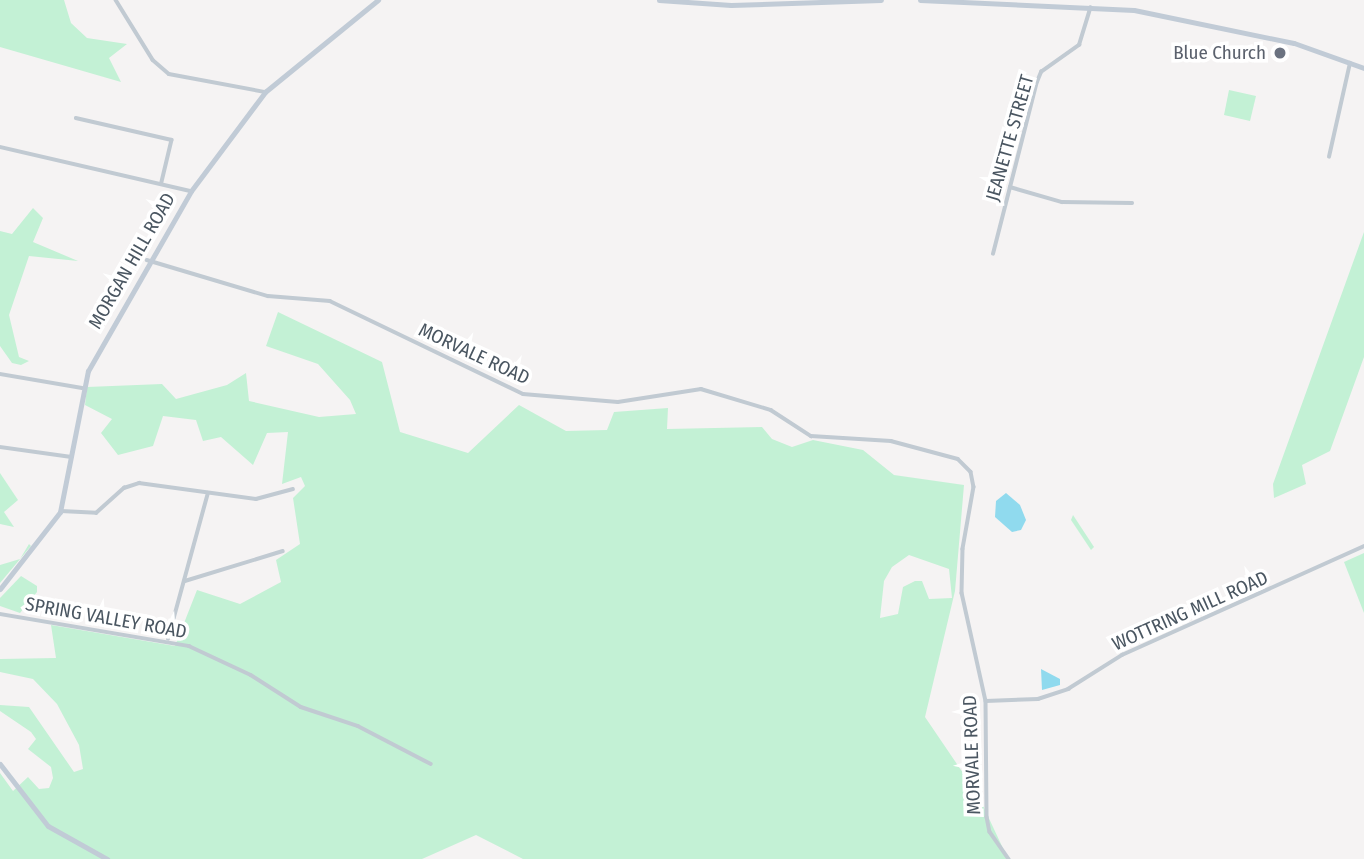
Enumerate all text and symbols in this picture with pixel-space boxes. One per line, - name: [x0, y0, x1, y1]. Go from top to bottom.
- place label: Blue Church: [1173, 42, 1266, 64]
- marker: Blue Church: [1272, 45, 1288, 61]
- street label: JEANETTE STREET: [981, 72, 1039, 204]
- street label: MORGAN HILL ROAD: [84, 189, 180, 333]
- street label: MORVALE ROAD: [415, 318, 533, 390]
- street label: WOTTRING MILL ROAD: [1109, 566, 1271, 656]
- street label: SPRING VALLEY ROAD: [24, 593, 188, 643]
- street label: MORVALE ROAD: [959, 695, 985, 815]

